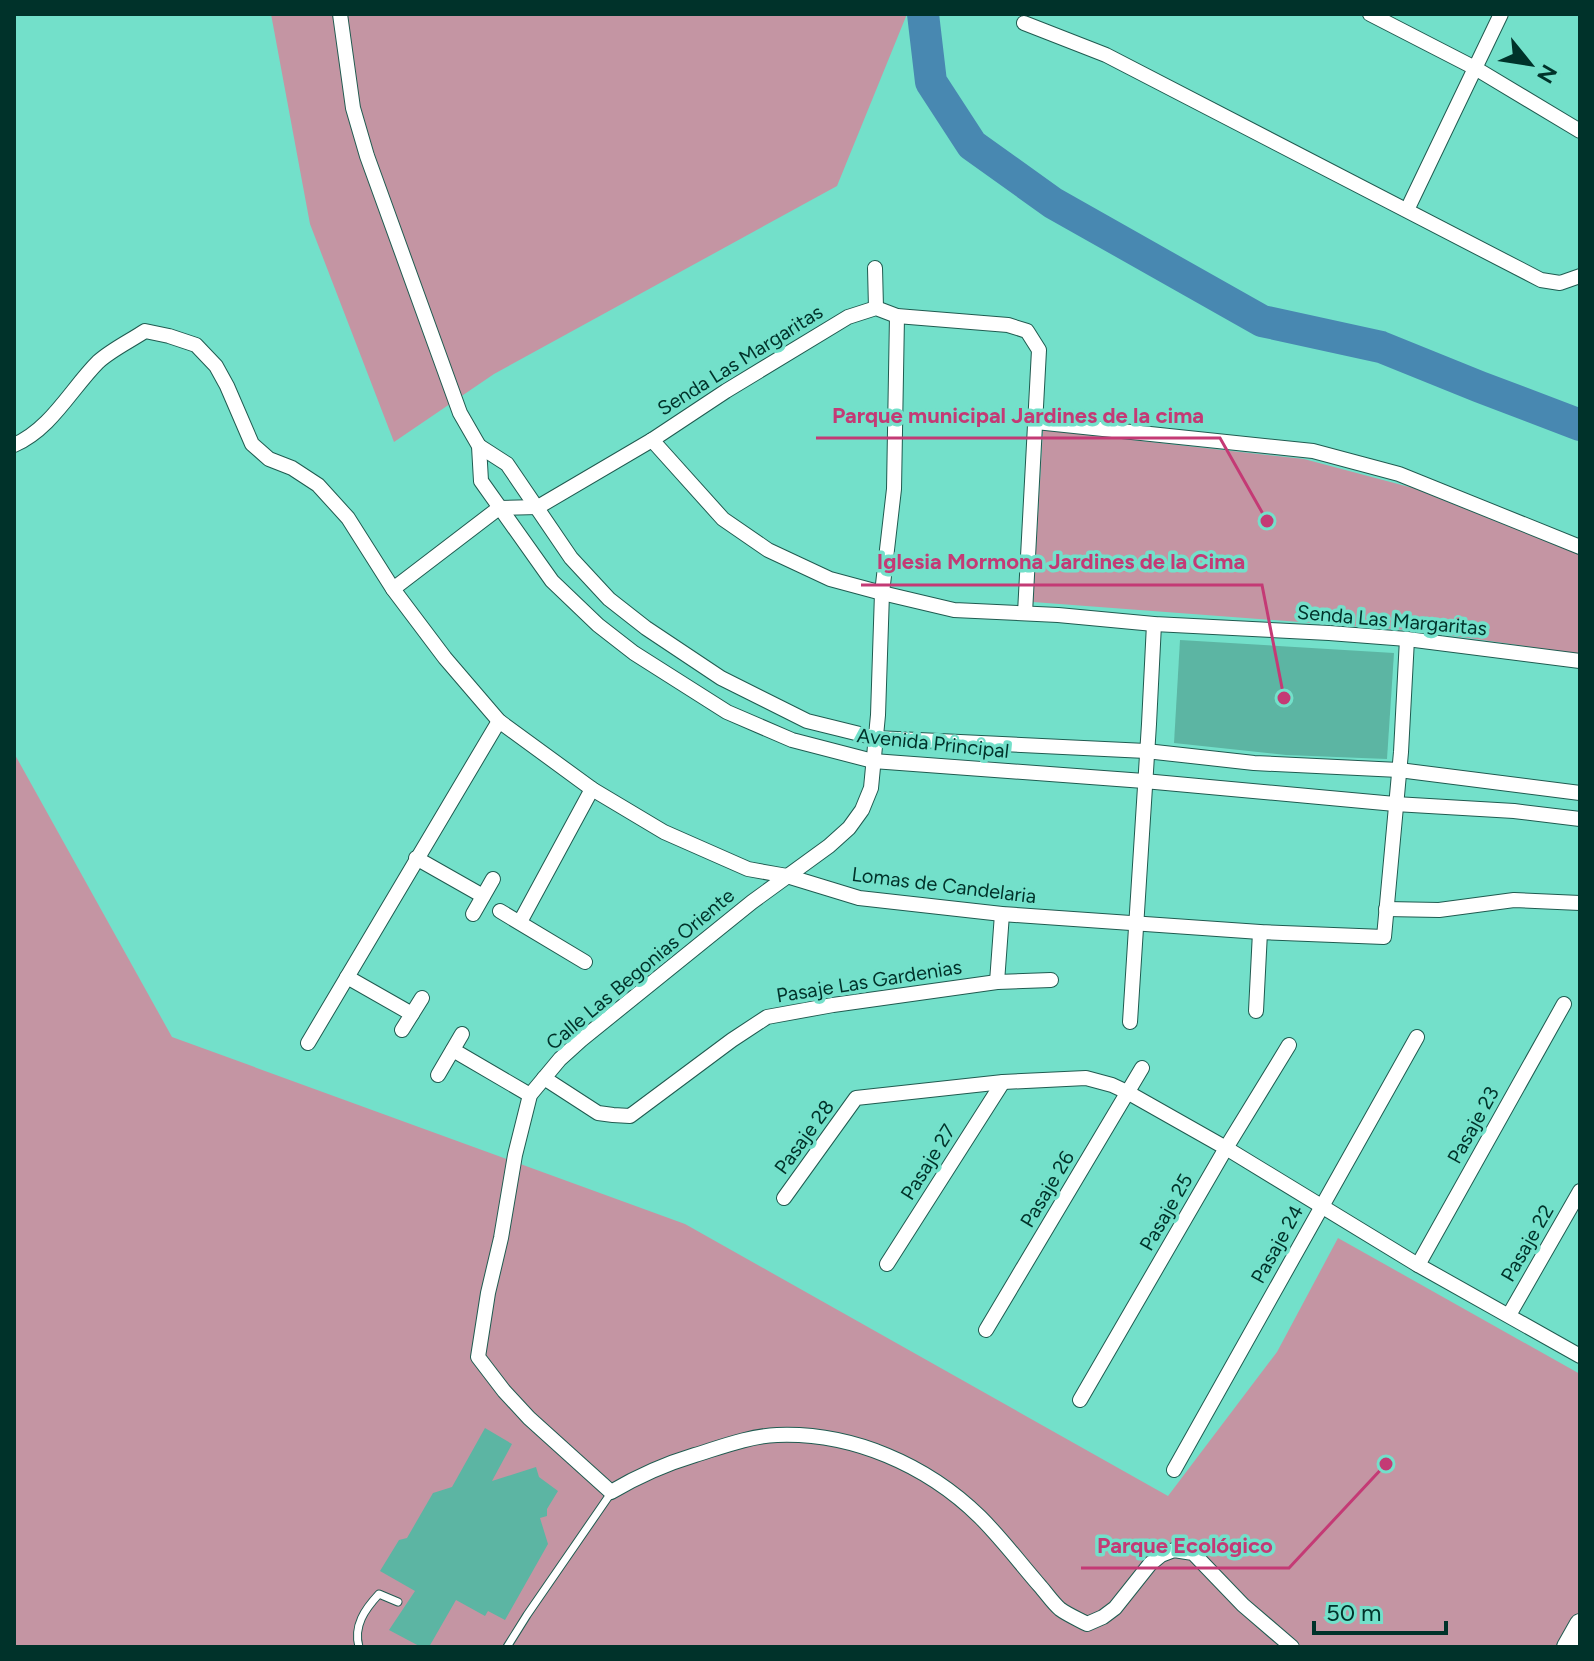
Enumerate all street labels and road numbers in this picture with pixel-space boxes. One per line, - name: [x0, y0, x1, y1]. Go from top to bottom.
- street label: Senda Las Margaritas: [653, 299, 827, 421]
- street label: Senda Las Margaritas: [1296, 600, 1488, 640]
- street label: Avenida Principal: [856, 723, 1010, 763]
- street label: Lomas de Candelaria: [850, 862, 1038, 908]
- street label: Calle Las Begonias Oriente: [541, 883, 739, 1055]
- street label: Pasaje Las Gardenias: [775, 954, 963, 1008]
- street label: Pasaje 23: [1442, 1082, 1504, 1168]
- street label: Pasaje 28: [769, 1095, 839, 1179]
- street label: Pasaje 27: [895, 1120, 961, 1204]
- street label: Pasaje 26: [1015, 1146, 1079, 1232]
- street label: Pasaje 25: [1134, 1169, 1198, 1255]
- street label: Pasaje 22: [1495, 1200, 1559, 1286]
- street label: Pasaje 24: [1246, 1201, 1308, 1287]

